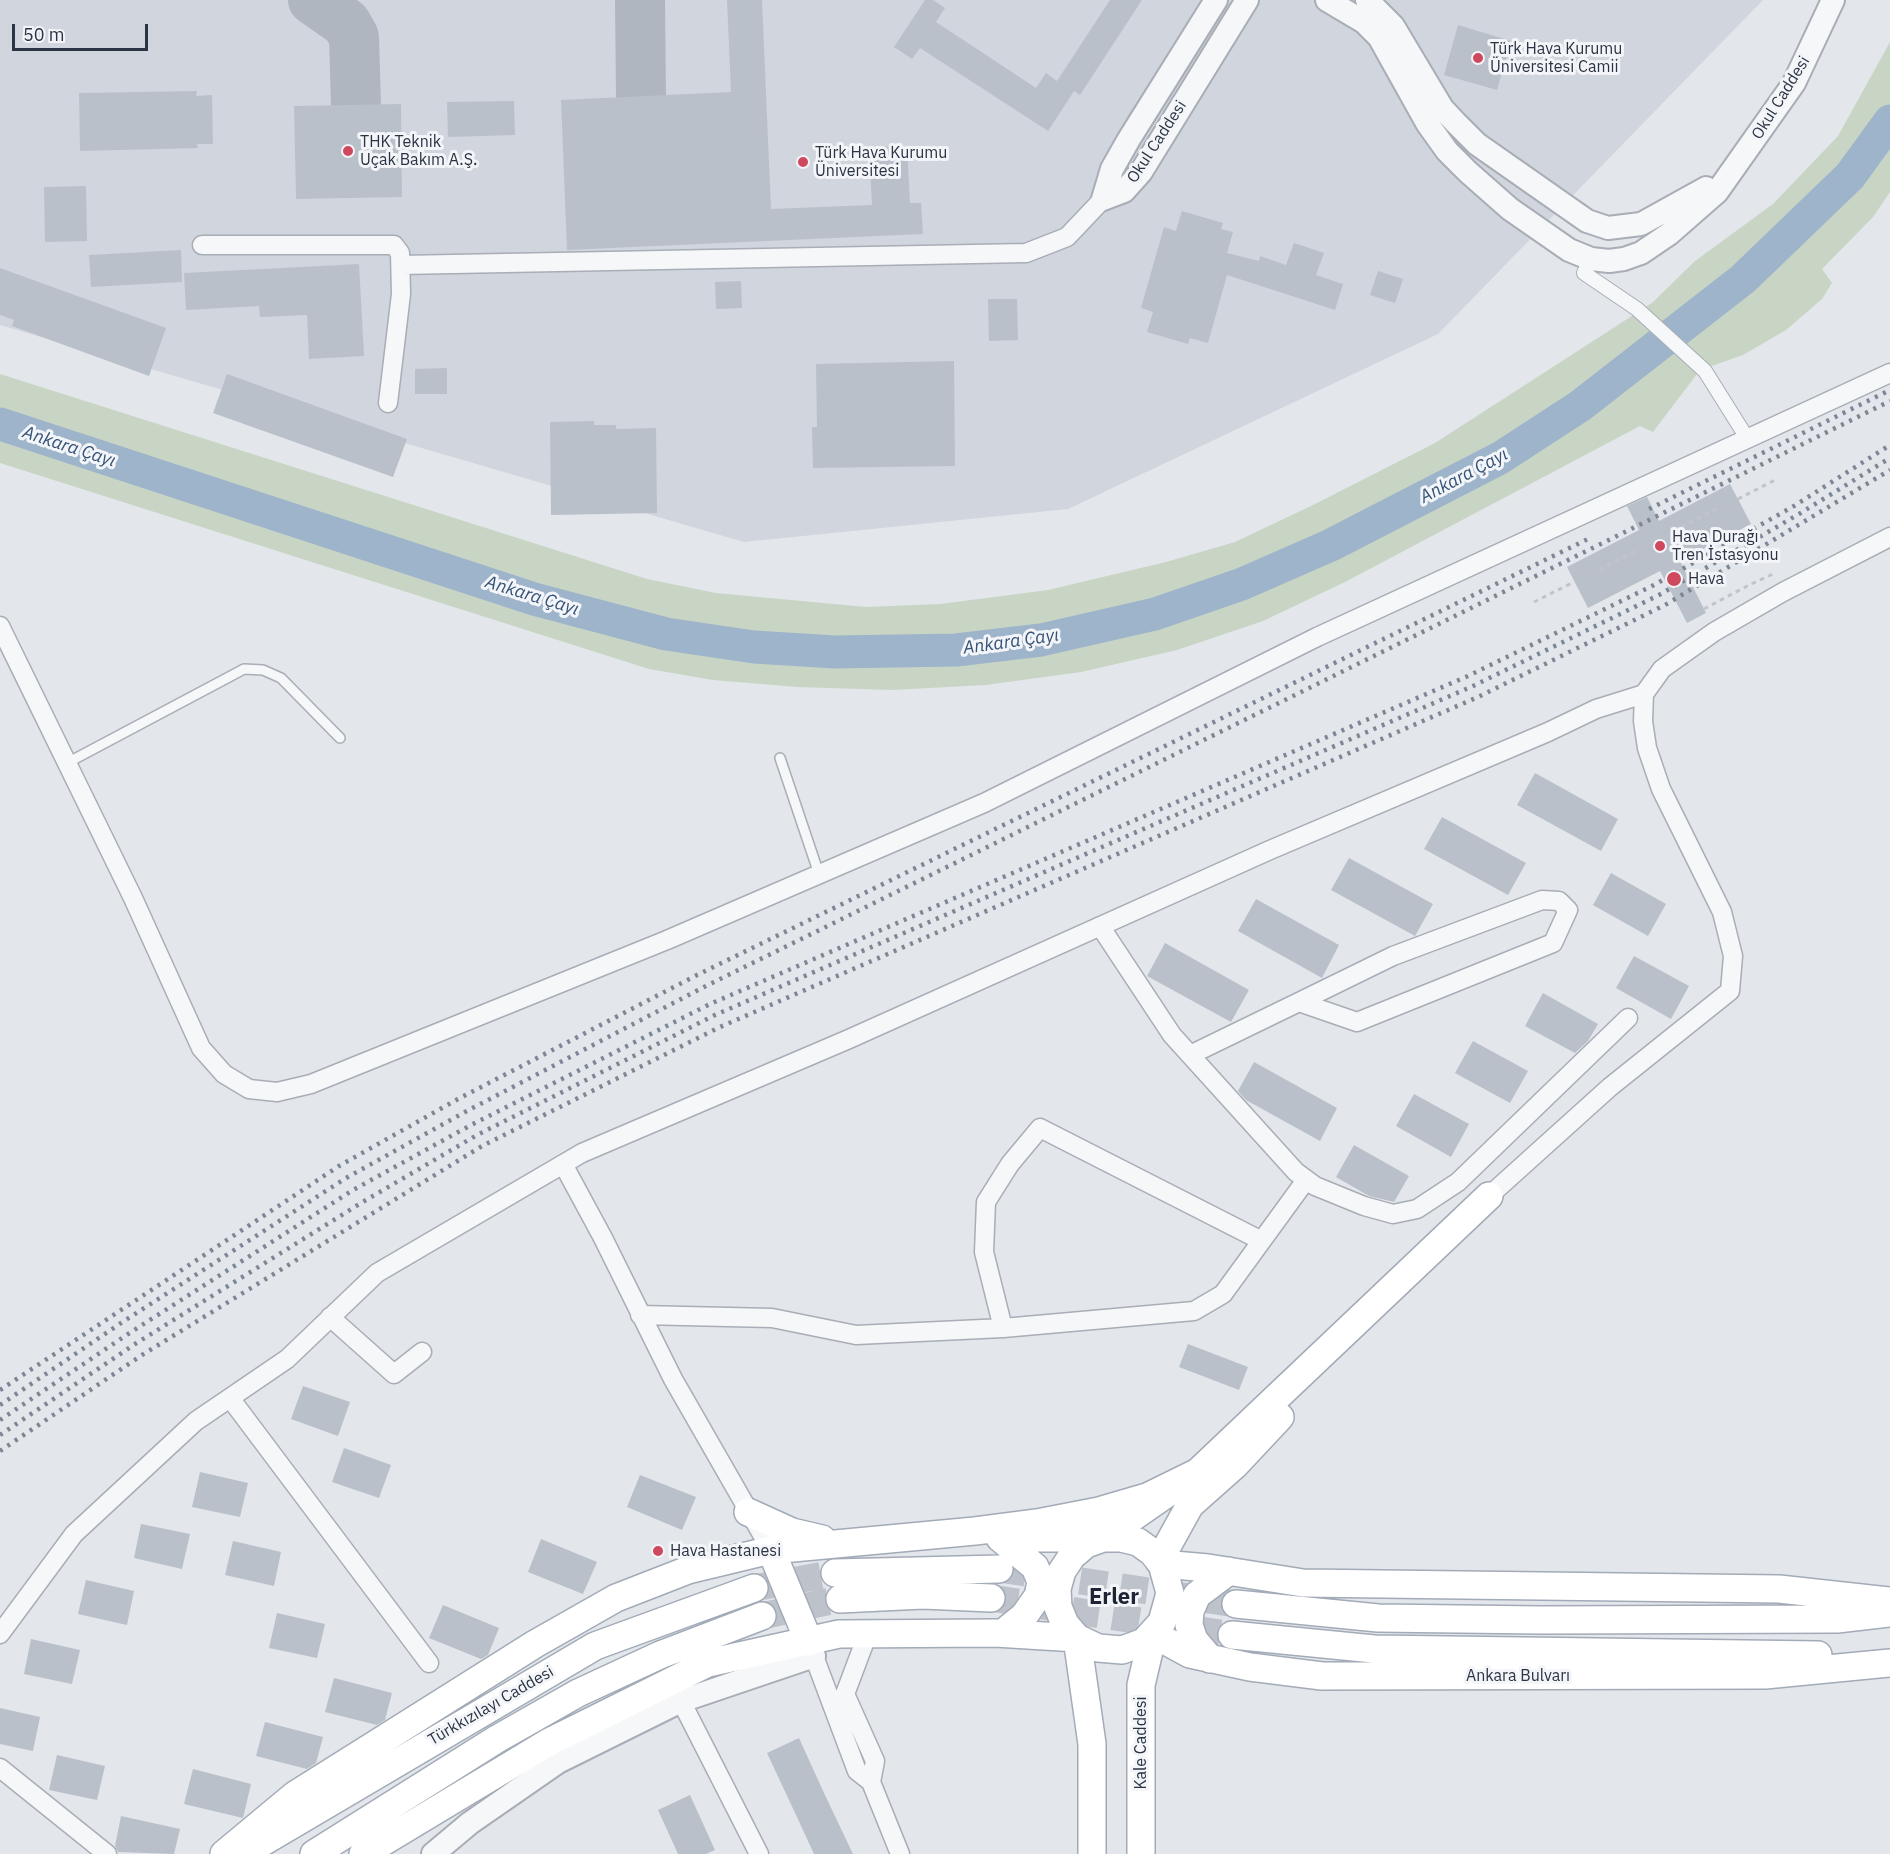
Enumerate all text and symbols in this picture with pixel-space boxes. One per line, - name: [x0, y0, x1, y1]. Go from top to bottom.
- scale bar: [15, 12, 152, 50]
- text: 50 m: [23, 23, 65, 46]
- place label: Türk Hava Kurumu Üniversitesi Camii: [1490, 39, 1622, 77]
- marker: Türk Hava Kurumu Üniversitesi Camii: [1471, 51, 1485, 65]
- street label: Okul Caddesi: [1748, 53, 1814, 143]
- street label: Okul Caddesi: [1123, 97, 1191, 187]
- place label: THK Teknik Uçak Bakım A.Ş.: [360, 132, 477, 170]
- place label: Türk Hava Kurumu Üniversitesi: [815, 143, 947, 181]
- marker: THK Teknik Uçak Bakım A.Ş.: [341, 144, 355, 158]
- marker: Türk Hava Kurumu Üniversitesi: [796, 155, 810, 169]
- water label: Ankara Çayı: [20, 422, 118, 472]
- water label: Ankara Çayı: [1416, 444, 1512, 508]
- place label: Hava Durağı Tren İstasyonu: [1672, 527, 1779, 565]
- marker: Hava Durağı Tren İstasyonu: [1653, 539, 1667, 553]
- place label: Hava: [1688, 569, 1724, 589]
- marker: Hava: [1665, 570, 1683, 588]
- water label: Ankara Çayı: [483, 572, 581, 620]
- water label: Ankara Çayı: [962, 625, 1060, 659]
- place label: Hava Hastanesi: [670, 1541, 781, 1561]
- marker: Hava Hastanesi: [651, 1544, 665, 1558]
- district label: Erler: [1089, 1585, 1139, 1611]
- street label: Türkkızılayı Caddesi: [425, 1662, 557, 1750]
- street label: Ankara Bulvarı: [1466, 1666, 1570, 1686]
- street label: Kale Caddesi: [1131, 1697, 1151, 1789]

